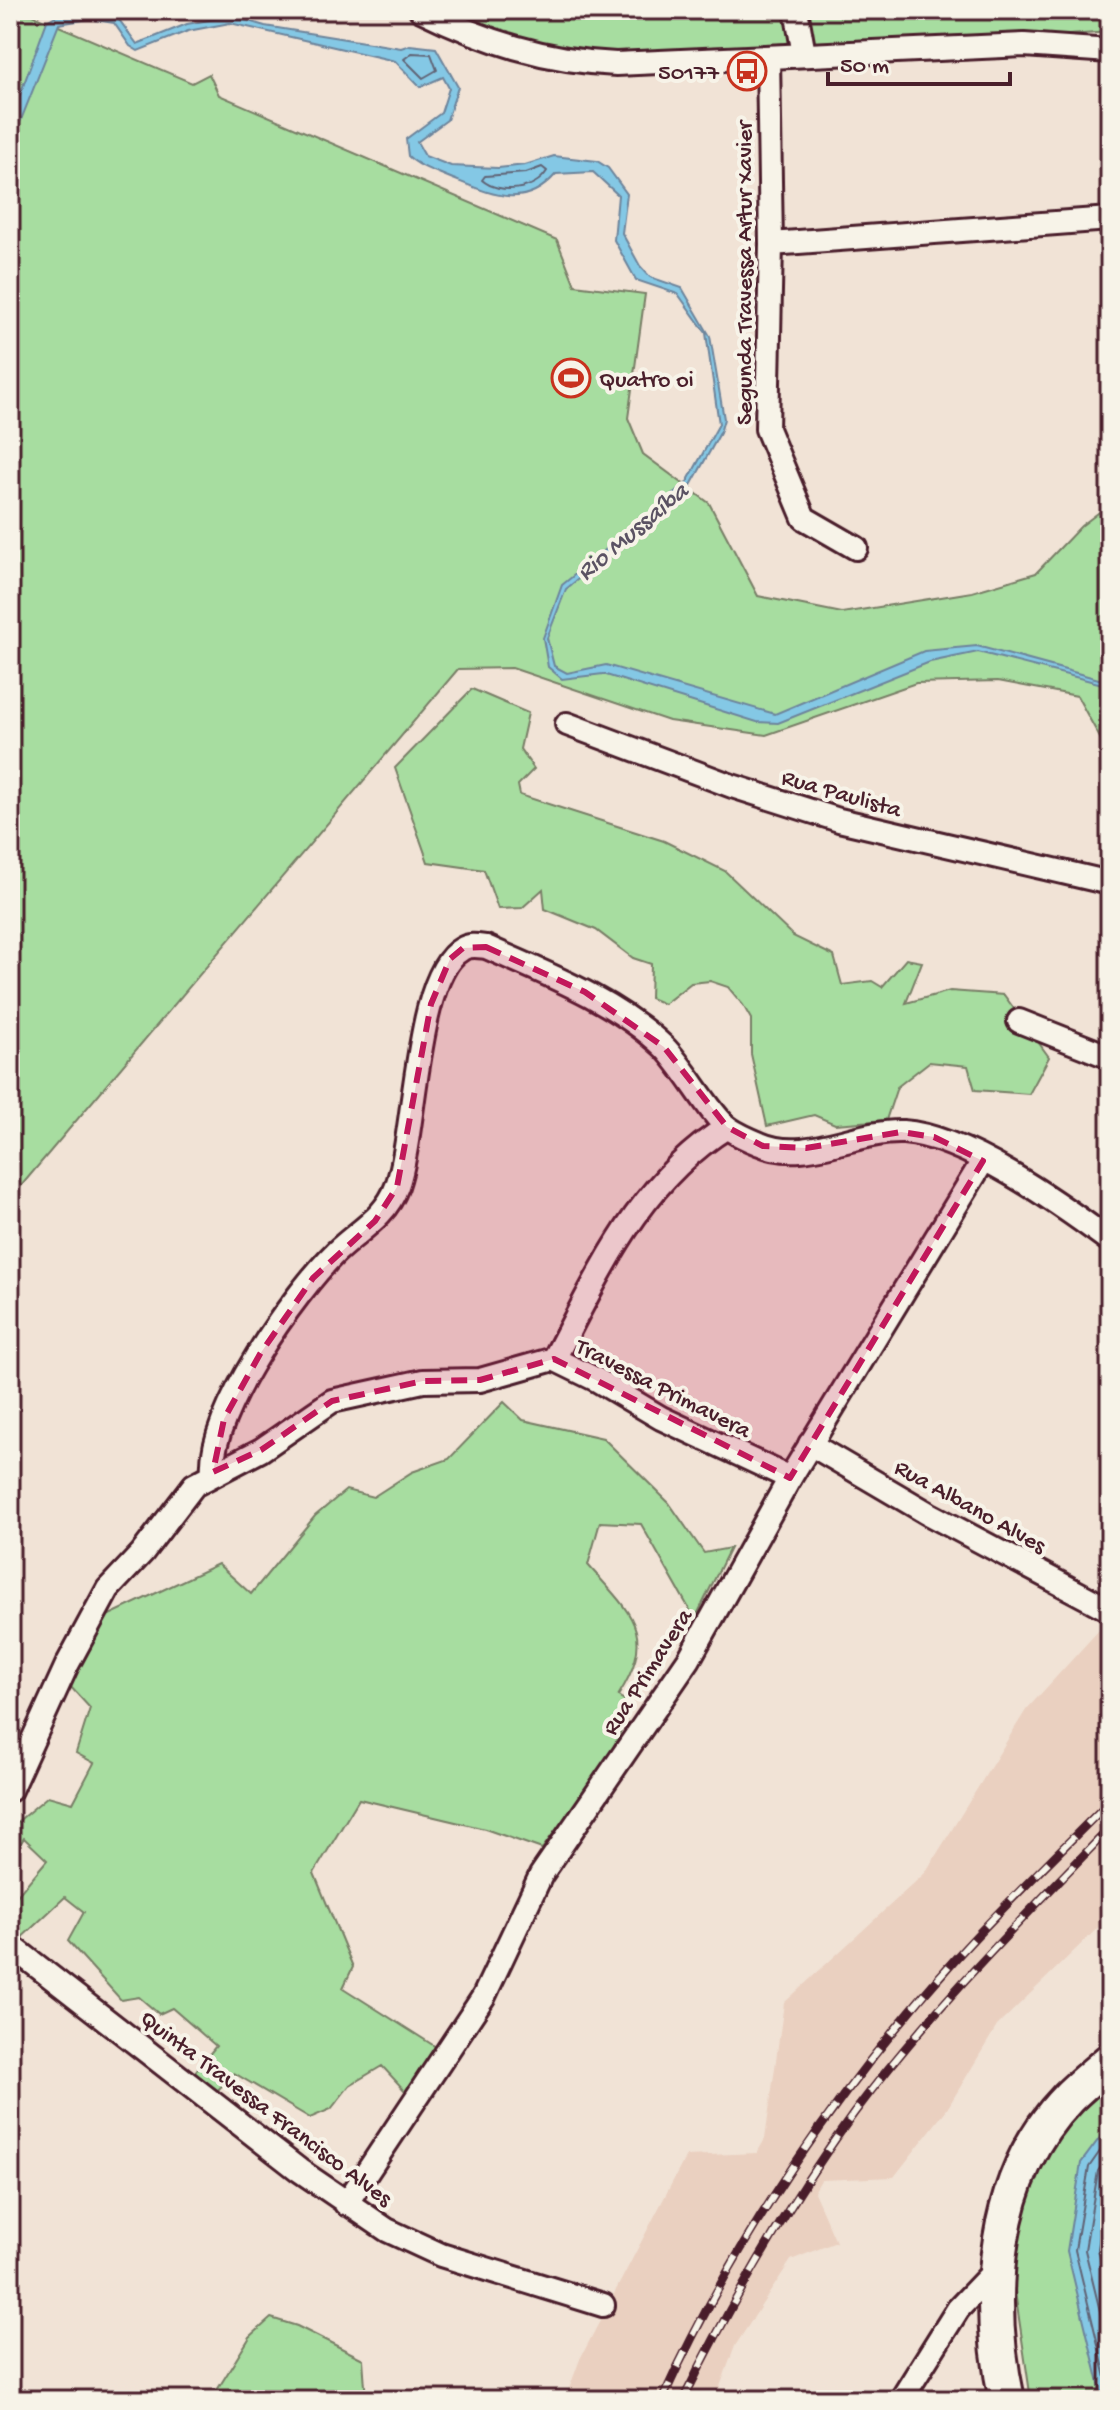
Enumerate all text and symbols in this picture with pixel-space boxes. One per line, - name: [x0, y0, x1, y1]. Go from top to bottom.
- scale bar: [828, 36, 1010, 86]
- bus stop icon: 50177: [726, 50, 768, 92]
- text: 50 m: [840, 53, 889, 82]
- place label: 50177: [658, 60, 720, 89]
- street label: Segunda Travessa Artur Xavier: [732, 118, 761, 425]
- sports icon: Quatro oi: [550, 357, 592, 399]
- place label: Quatro oi: [599, 367, 694, 396]
- water label: Rio Mussaíba: [572, 477, 697, 589]
- street label: Rua Paulista: [778, 764, 905, 826]
- street label: Travessa Primavera: [568, 1333, 755, 1447]
- street label: Rua Albano Alves: [888, 1454, 1051, 1562]
- street label: Rua Primavera: [597, 1604, 701, 1742]
- street label: Quinta Travessa Francisco Alves: [133, 2005, 398, 2215]

